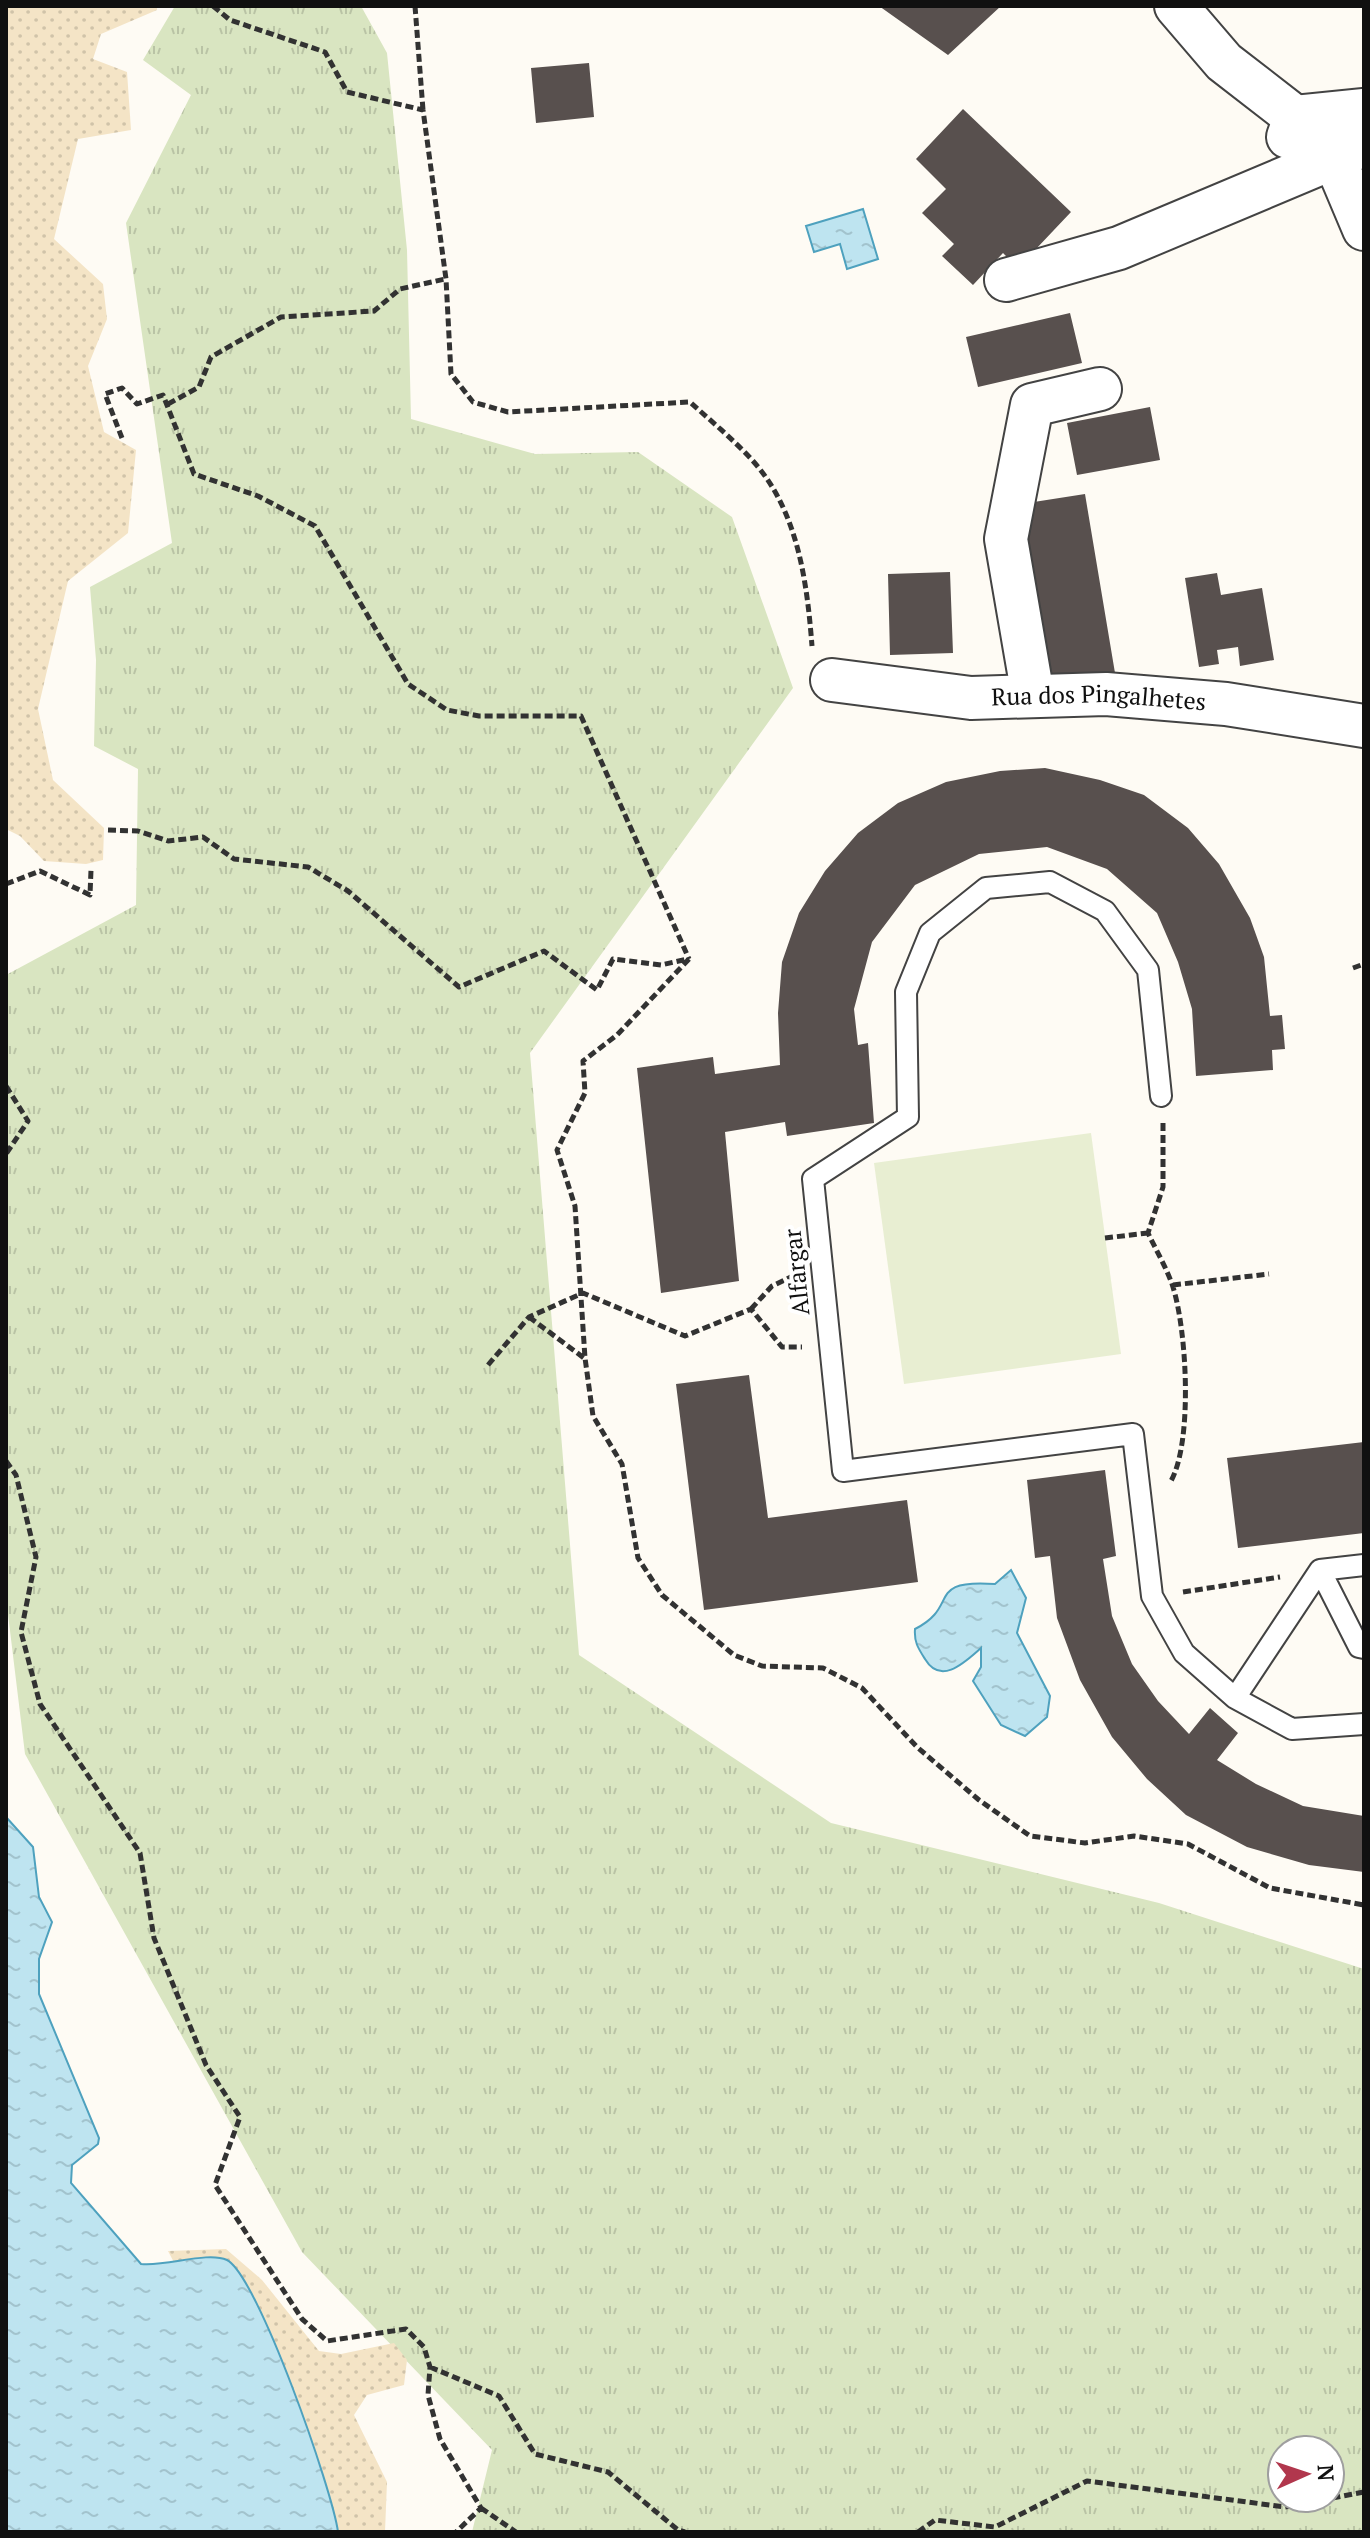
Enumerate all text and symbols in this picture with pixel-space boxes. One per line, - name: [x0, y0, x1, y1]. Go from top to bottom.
- street label: Rua dos Pingalhetes: [991, 677, 1207, 717]
- street label: Alfargar: [775, 1226, 816, 1317]
- north arrow: [1266, 2434, 1346, 2514]
- text: N: [1312, 2464, 1341, 2482]

